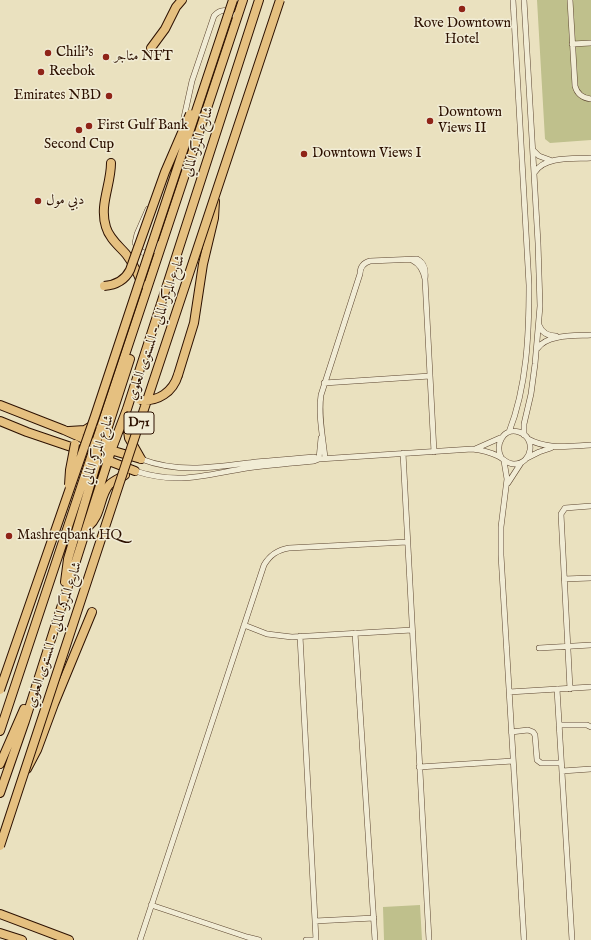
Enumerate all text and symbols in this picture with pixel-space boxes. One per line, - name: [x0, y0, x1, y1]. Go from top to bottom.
- marker: Rove Downtown Hotel: [457, 4, 467, 14]
- place label: Rove Downtown Hotel: [413, 16, 511, 48]
- place label: Chili's: [56, 45, 93, 61]
- marker: Chili's: [43, 48, 53, 58]
- place label: متاجر NFT: [114, 49, 173, 65]
- marker: متاجر NFT: [101, 52, 111, 62]
- place label: Reebok: [49, 64, 95, 80]
- marker: Reebok: [36, 67, 46, 77]
- place label: Emirates NBD: [14, 88, 101, 104]
- marker: Emirates NBD: [104, 91, 114, 101]
- street label: شارع المركز المالي: [180, 105, 218, 179]
- place label: Downtown Views II: [438, 105, 502, 138]
- marker: Downtown Views II: [425, 116, 435, 126]
- place label: First Gulf Bank: [97, 118, 188, 134]
- marker: First Gulf Bank: [84, 121, 94, 131]
- marker: Second Cup: [74, 125, 84, 135]
- place label: Second Cup: [44, 137, 114, 153]
- place label: Downtown Views I: [312, 146, 422, 162]
- marker: Downtown Views I: [299, 149, 309, 159]
- place label: دبي مول: [46, 193, 84, 209]
- marker: دبي مول: [33, 196, 43, 206]
- street label: شارع المركز المالي - المستوى العلوي: [124, 253, 190, 403]
- road number: D71: [124, 412, 154, 434]
- street label: شارع المركز المالي: [79, 413, 119, 487]
- place label: Mashreqbank HQ: [17, 528, 122, 544]
- marker: Mashreqbank HQ: [4, 531, 14, 541]
- street label: شارع المركز المالي - المستوى العلوي: [24, 560, 86, 710]

